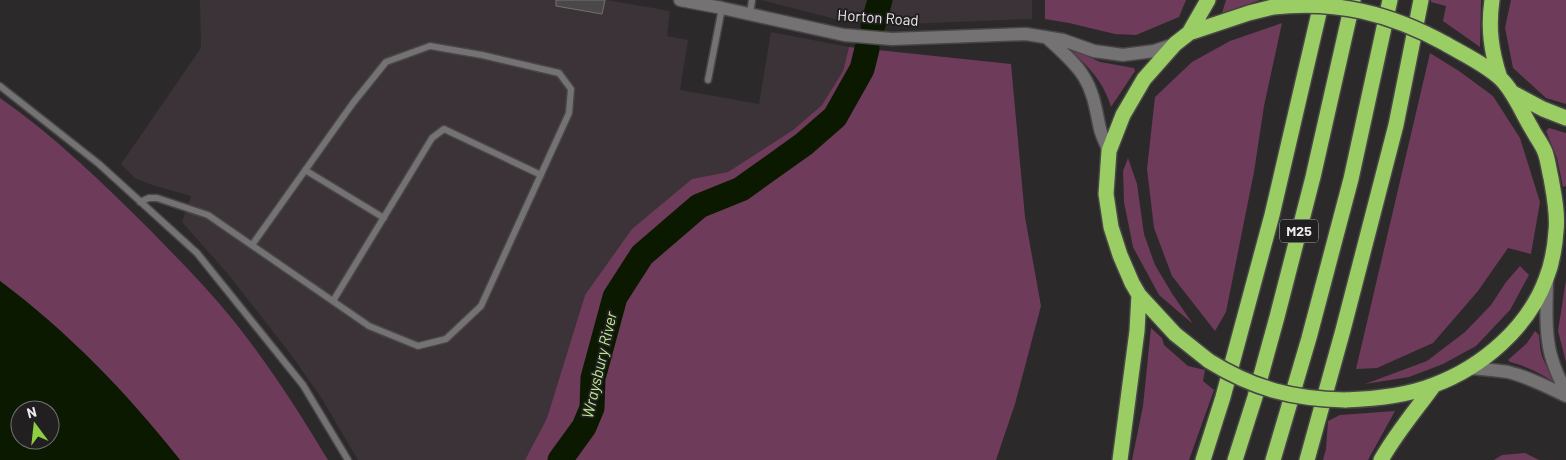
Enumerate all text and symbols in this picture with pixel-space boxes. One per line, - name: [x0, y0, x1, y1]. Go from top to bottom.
- street label: Horton Road: [837, 5, 919, 29]
- road number: M25: [1280, 220, 1318, 242]
- water label: Wraysbury River: [577, 308, 620, 420]
- north arrow: [10, 400, 60, 450]
- text: N: [25, 403, 38, 421]

